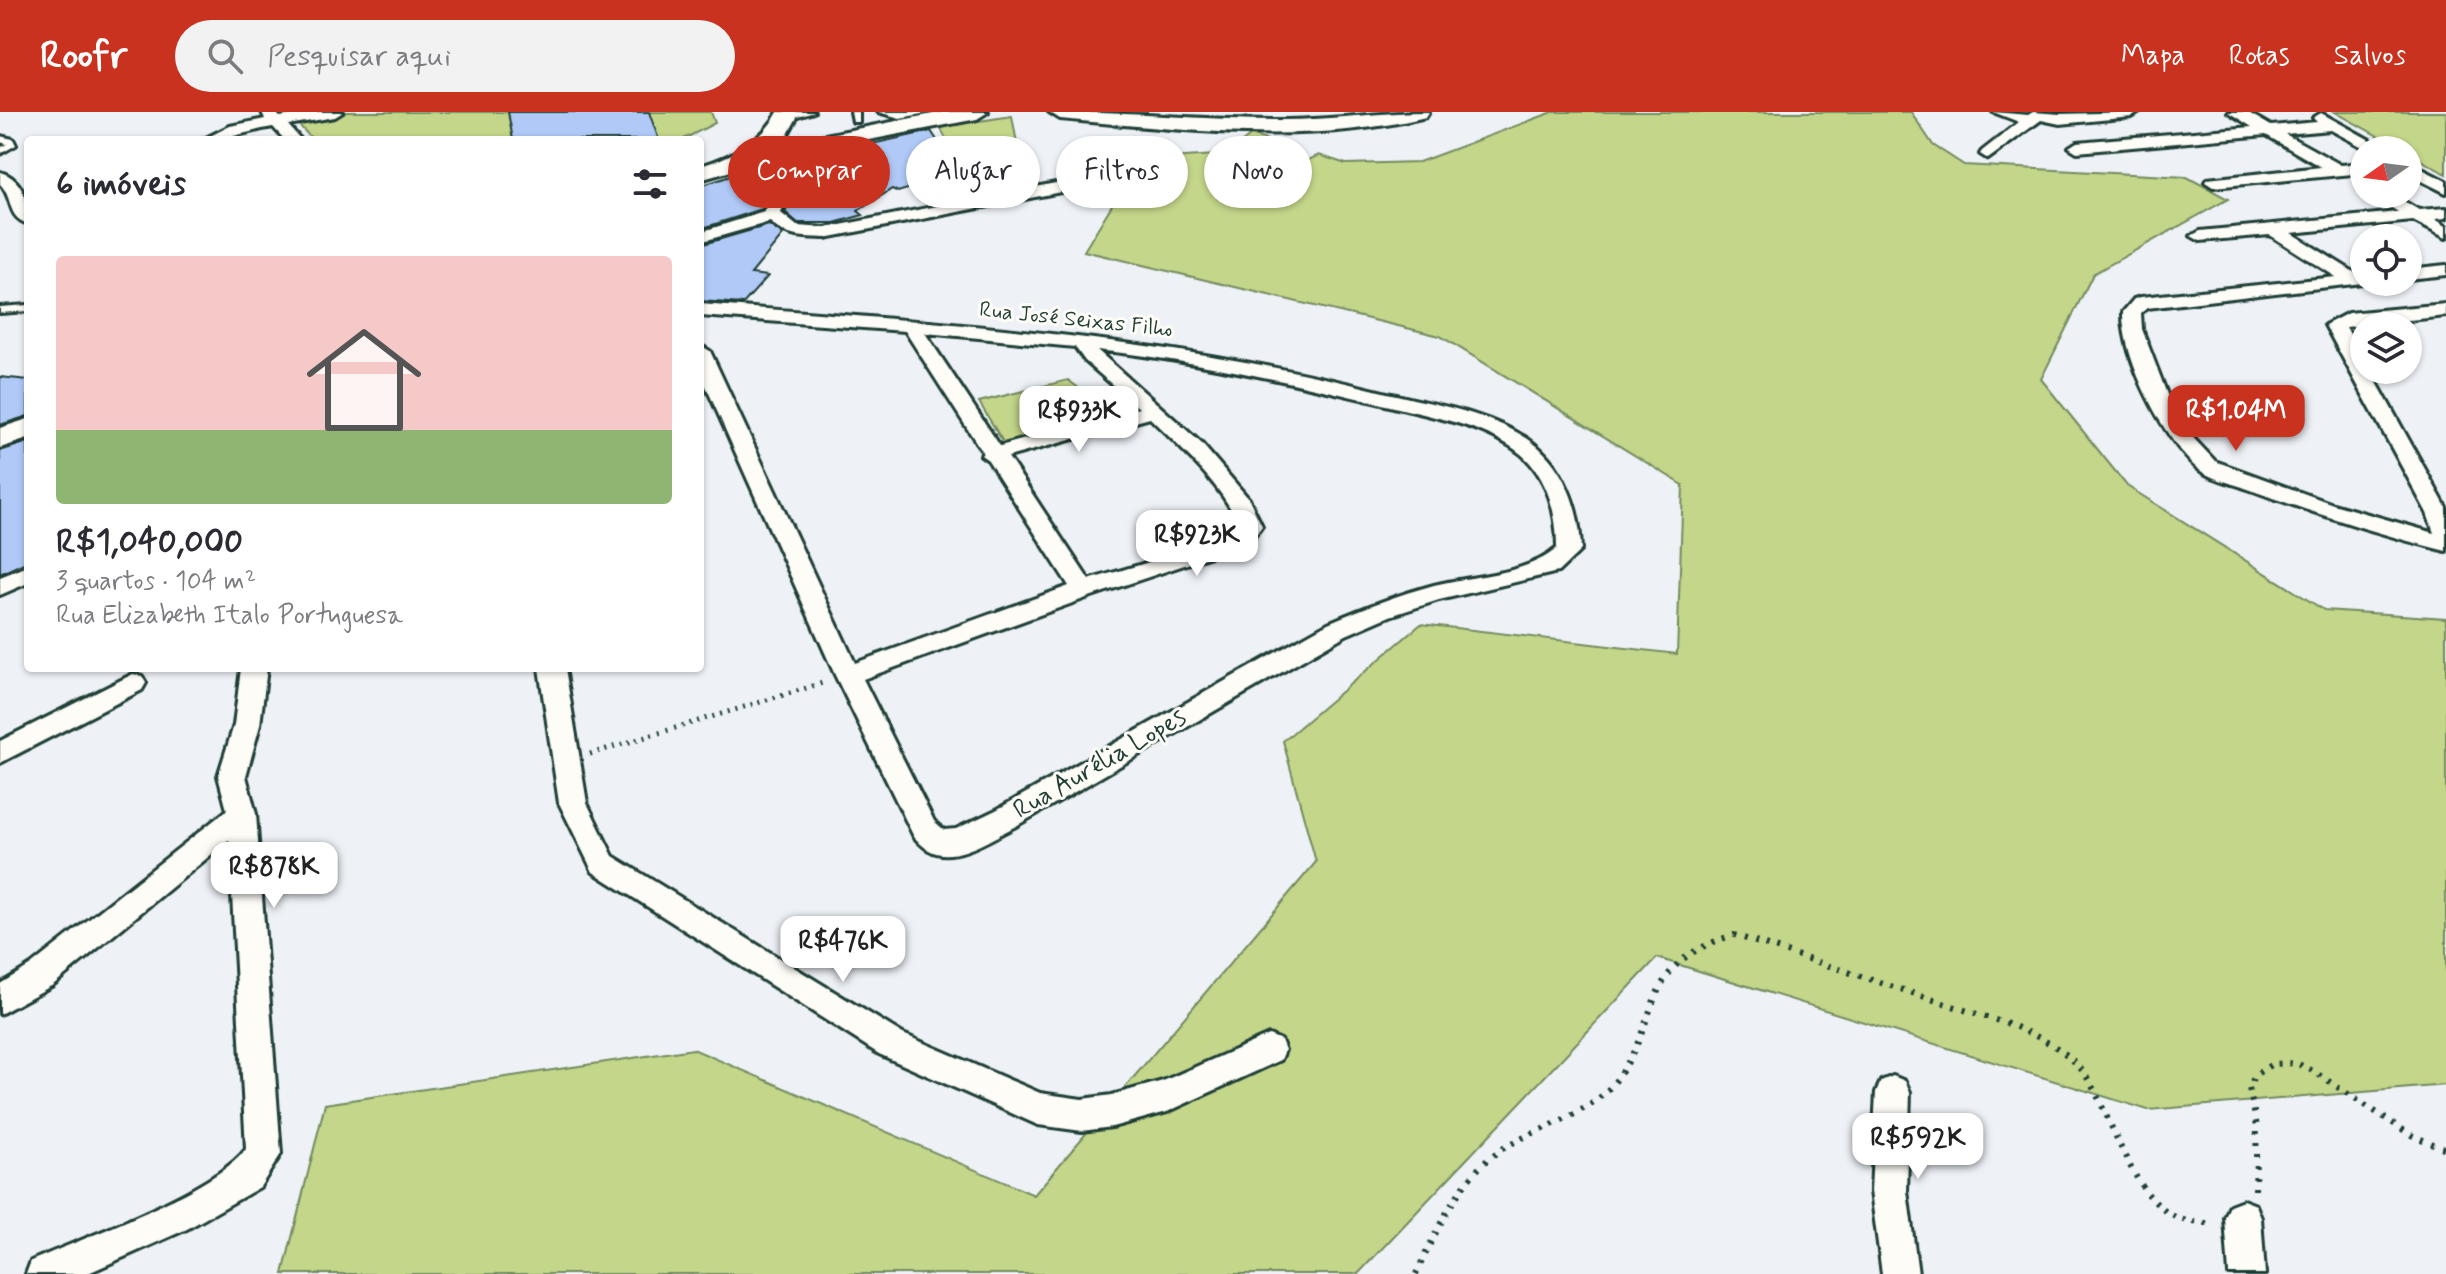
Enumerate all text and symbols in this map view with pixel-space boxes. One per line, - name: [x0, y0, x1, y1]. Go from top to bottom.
- search box: [175, 20, 735, 92]
- text: Roofr: [40, 32, 127, 81]
- icon: search: [203, 34, 247, 78]
- text: Pesquisar aqui: [267, 37, 451, 76]
- text: Mapa: [2121, 38, 2185, 75]
- text: Rotas: [2229, 38, 2290, 75]
- text: Salvos: [2334, 38, 2406, 75]
- chip: Comprar: [728, 136, 890, 208]
- chip: Alugar: [906, 136, 1040, 208]
- chip: Filtros: [1056, 136, 1188, 208]
- chip: Novo: [1204, 136, 1312, 208]
- north arrow: [2350, 136, 2422, 208]
- map controls: [2350, 136, 2422, 384]
- text: 6 imóveis: [56, 162, 186, 207]
- icon: filters: [628, 162, 672, 206]
- button: locate: [2350, 224, 2422, 296]
- street label: Rua José Seixas Filho: [978, 296, 1174, 344]
- icon: home: [292, 308, 436, 452]
- button: layers: [2350, 312, 2422, 384]
- pin: R$1.04M: [2162, 385, 2310, 453]
- pin: R$933K: [1014, 386, 1144, 454]
- text: R$1.04M: [2186, 394, 2286, 428]
- text: R$933K: [1037, 395, 1121, 429]
- pin: R$923K: [1132, 510, 1262, 578]
- text: R$923K: [1154, 519, 1240, 553]
- text: R$1,040,000: [56, 520, 243, 565]
- text: 3 quartos · 104 m²: [56, 565, 256, 599]
- text: Rua Elizabeth Italo Portuguesa: [56, 599, 403, 633]
- street label: Rua Aurélia Lopes: [1007, 701, 1193, 827]
- pin: R$878K: [209, 842, 339, 910]
- text: R$878K: [229, 851, 319, 885]
- pin: R$476K: [778, 916, 908, 984]
- text: R$476K: [798, 925, 888, 959]
- pin: R$592K: [1853, 1113, 1983, 1181]
- text: R$592K: [1870, 1122, 1966, 1156]

